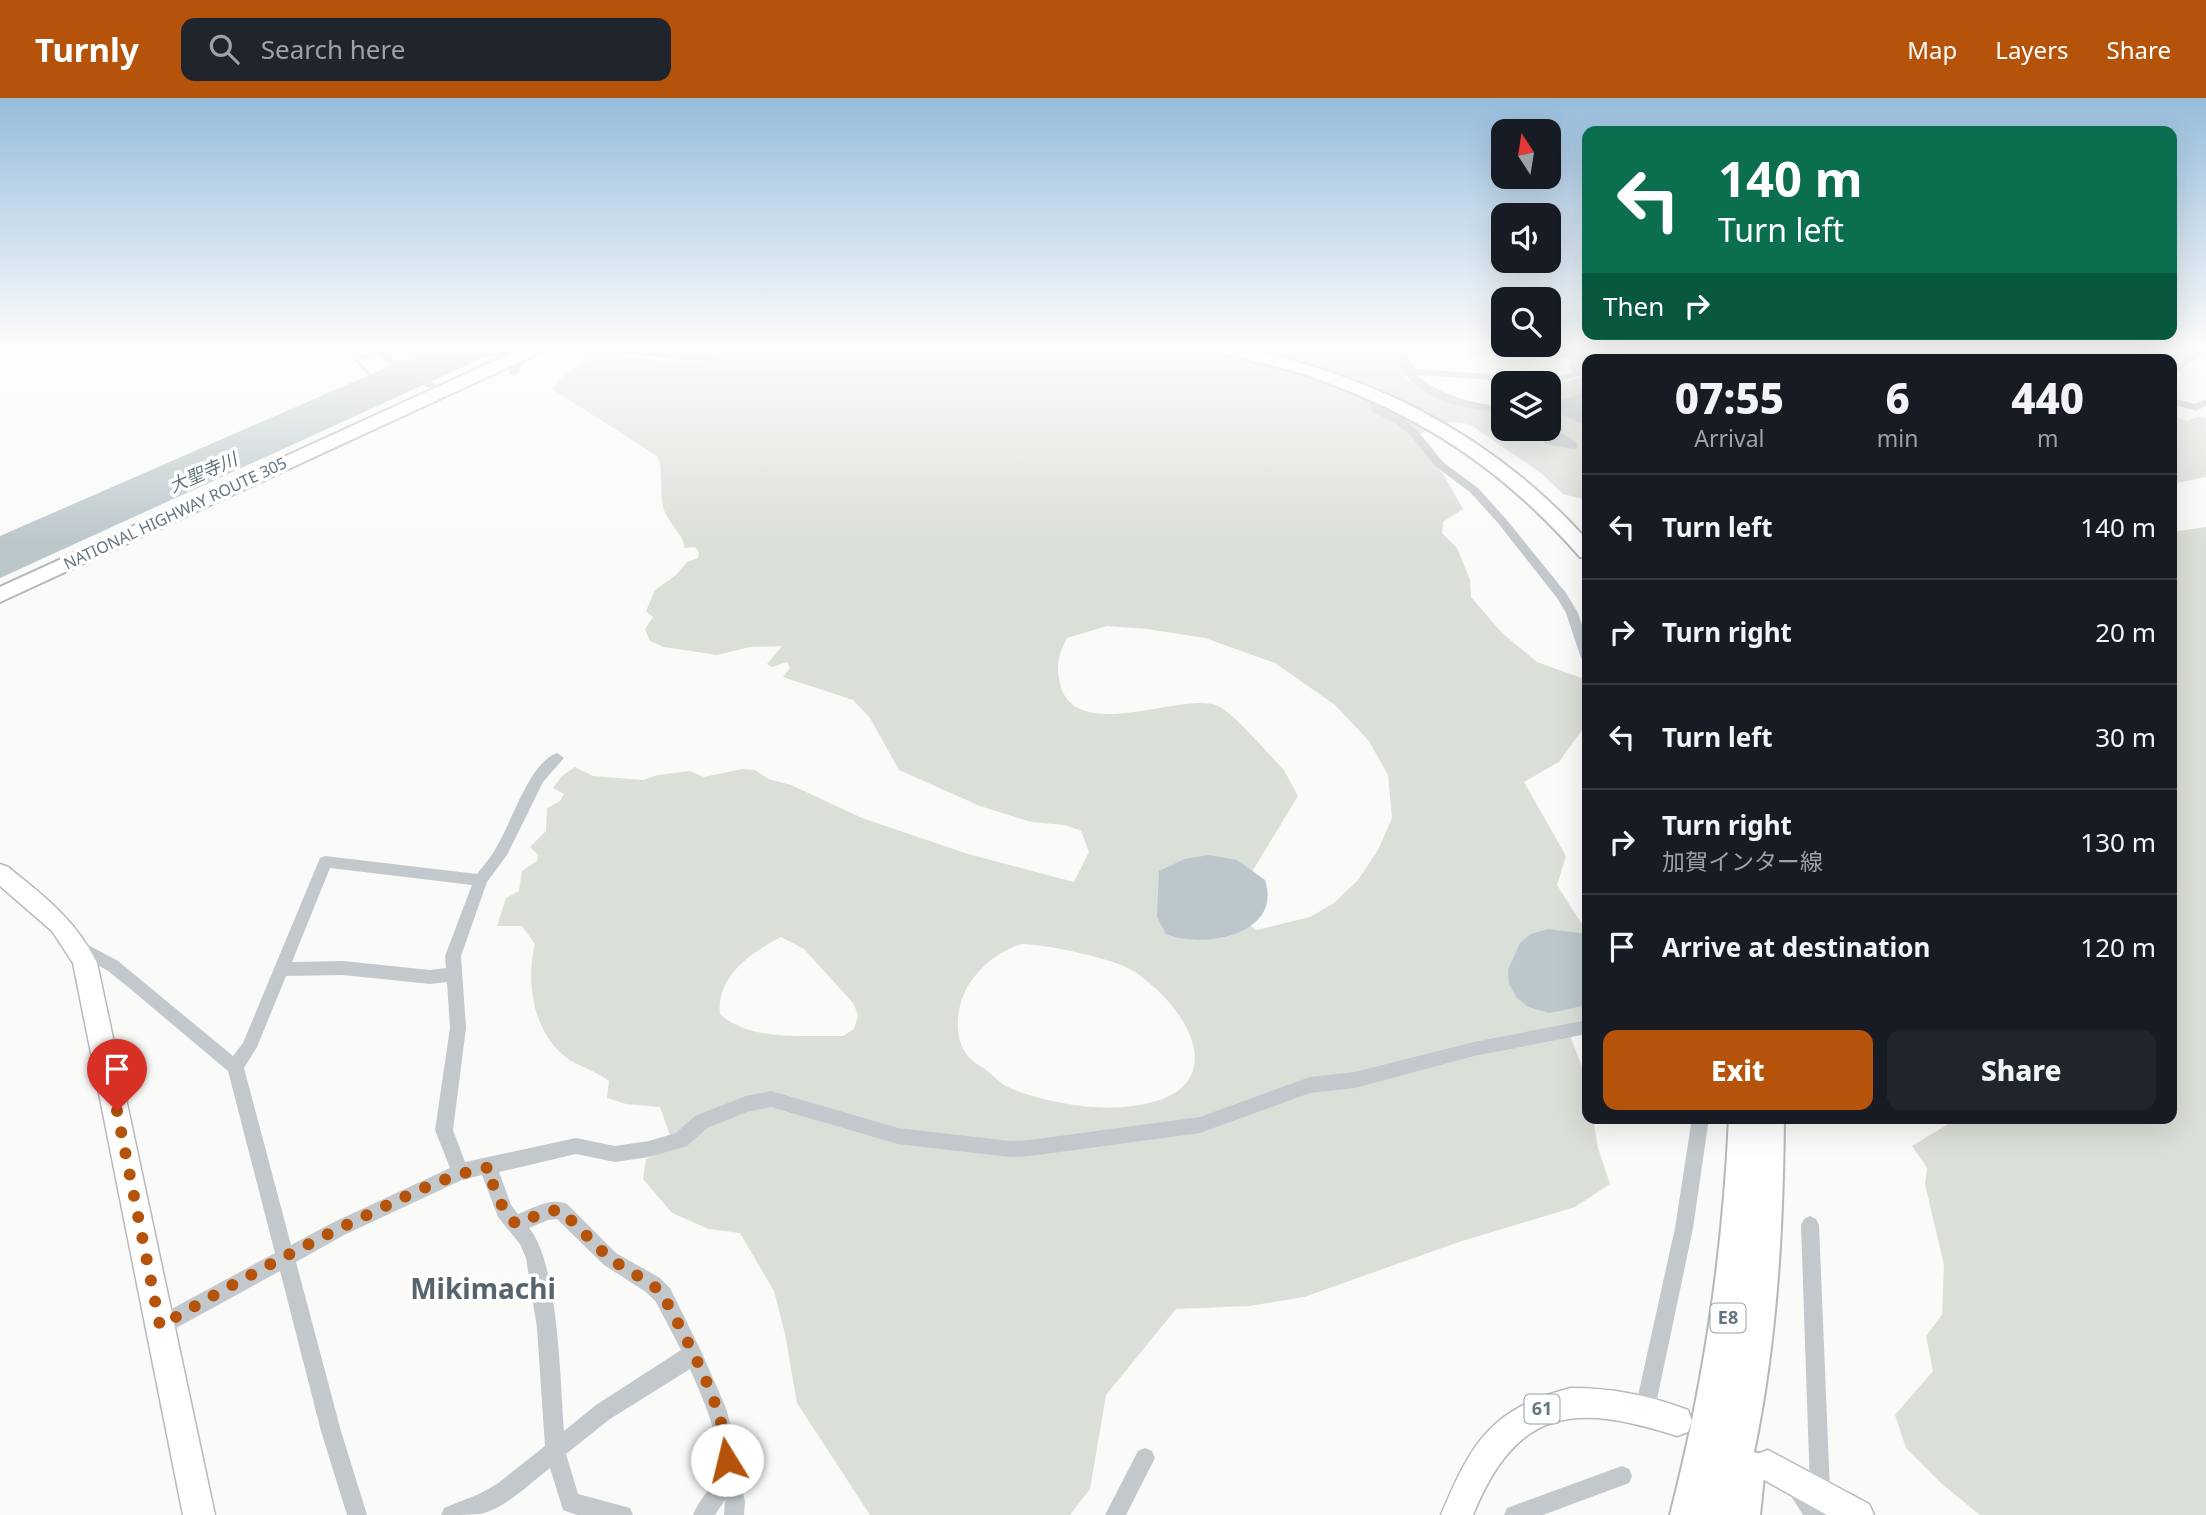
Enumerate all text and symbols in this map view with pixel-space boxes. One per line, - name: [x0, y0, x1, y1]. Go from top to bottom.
- search box: [181, 18, 671, 81]
- text: Turnly: [35, 27, 139, 72]
- icon: search: [205, 30, 243, 68]
- text: Search here: [261, 31, 405, 67]
- text: Map: [1907, 33, 1957, 66]
- text: Layers: [1995, 33, 2069, 66]
- text: Share: [2107, 33, 2171, 66]
- north arrow: [1491, 119, 1561, 189]
- map controls: [1491, 119, 1561, 441]
- text: 140 m: [1718, 145, 1863, 211]
- icon: left: [1603, 154, 1694, 245]
- button: sound: [1491, 203, 1561, 273]
- text: Turn left: [1718, 208, 1844, 251]
- button: search: [1491, 287, 1561, 357]
- icon: right: [1678, 287, 1716, 325]
- text: Then: [1603, 288, 1664, 324]
- text: 07:55: [1675, 369, 1784, 426]
- text: 6: [1885, 369, 1910, 426]
- text: 440: [2011, 369, 2084, 426]
- button: layers: [1491, 371, 1561, 441]
- text: Arrival: [1694, 422, 1764, 454]
- text: min: [1877, 422, 1918, 454]
- text: m: [2037, 422, 2058, 454]
- water label: 大聖寺川: [165, 446, 242, 498]
- street label: NATIONAL HIGHWAY ROUTE 305: [60, 451, 290, 575]
- icon: left: [1603, 508, 1641, 546]
- text: Turn left: [1662, 509, 1773, 545]
- text: 140 m: [2080, 509, 2156, 545]
- icon: right: [1603, 613, 1641, 651]
- text: Turn right: [1662, 614, 1792, 650]
- text: 20 m: [2095, 614, 2156, 650]
- icon: left: [1603, 718, 1641, 756]
- text: Turn left: [1662, 719, 1773, 755]
- text: 30 m: [2095, 719, 2156, 755]
- text: Turn right: [1662, 807, 1792, 843]
- icon: right: [1603, 823, 1641, 861]
- text: 130 m: [2080, 824, 2156, 860]
- text: 加賀インター線: [1662, 845, 1823, 877]
- icon: arrive: [1603, 928, 1641, 966]
- text: Arrive at destination: [1662, 929, 1931, 965]
- text: 120 m: [2080, 929, 2156, 965]
- button: Exit: [1603, 1030, 1873, 1110]
- button: Share: [1887, 1030, 2156, 1110]
- pin: [87, 1039, 147, 1111]
- icon: arrive: [98, 1050, 136, 1088]
- district label: Mikimachi: [410, 1269, 556, 1307]
- road number: E8: [1710, 1303, 1746, 1332]
- road number: 61: [1524, 1394, 1560, 1424]
- position arrow: [690, 1423, 764, 1497]

